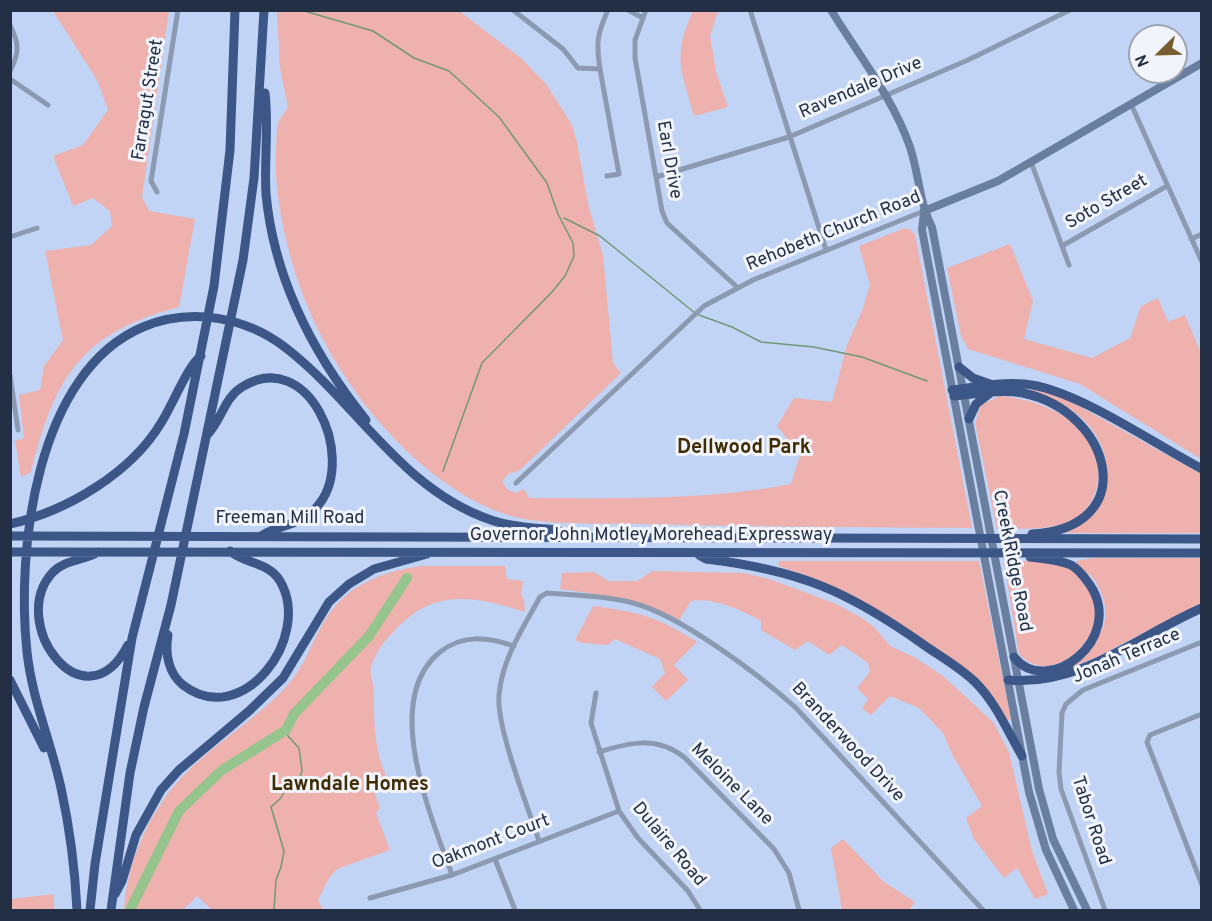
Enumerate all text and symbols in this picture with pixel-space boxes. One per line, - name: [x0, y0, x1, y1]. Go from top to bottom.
- north arrow: [1128, 24, 1188, 84]
- street label: Farragut Street: [129, 38, 169, 162]
- text: N: [1132, 51, 1155, 69]
- street label: Ravendale Drive: [796, 53, 926, 125]
- street label: Earl Drive: [651, 119, 685, 201]
- street label: Soto Street: [1062, 171, 1152, 235]
- street label: Rehobeth Church Road: [744, 187, 924, 277]
- district label: Dellwood Park: [677, 437, 811, 461]
- street label: Creek Ridge Road: [987, 488, 1035, 634]
- street label: Freeman Mill Road: [216, 508, 364, 530]
- street label: Governor John Motley Morehead Expressway: [470, 525, 832, 547]
- street label: Jonah Terrace: [1070, 625, 1184, 689]
- street label: Branderwood Drive: [786, 679, 908, 807]
- street label: Meloine Lane: [685, 739, 777, 831]
- district label: Lawndale Homes: [271, 774, 429, 798]
- street label: Tabor Road: [1066, 774, 1114, 868]
- street label: Dulaire Road: [627, 798, 709, 892]
- street label: Oakmont Court: [429, 811, 553, 875]

